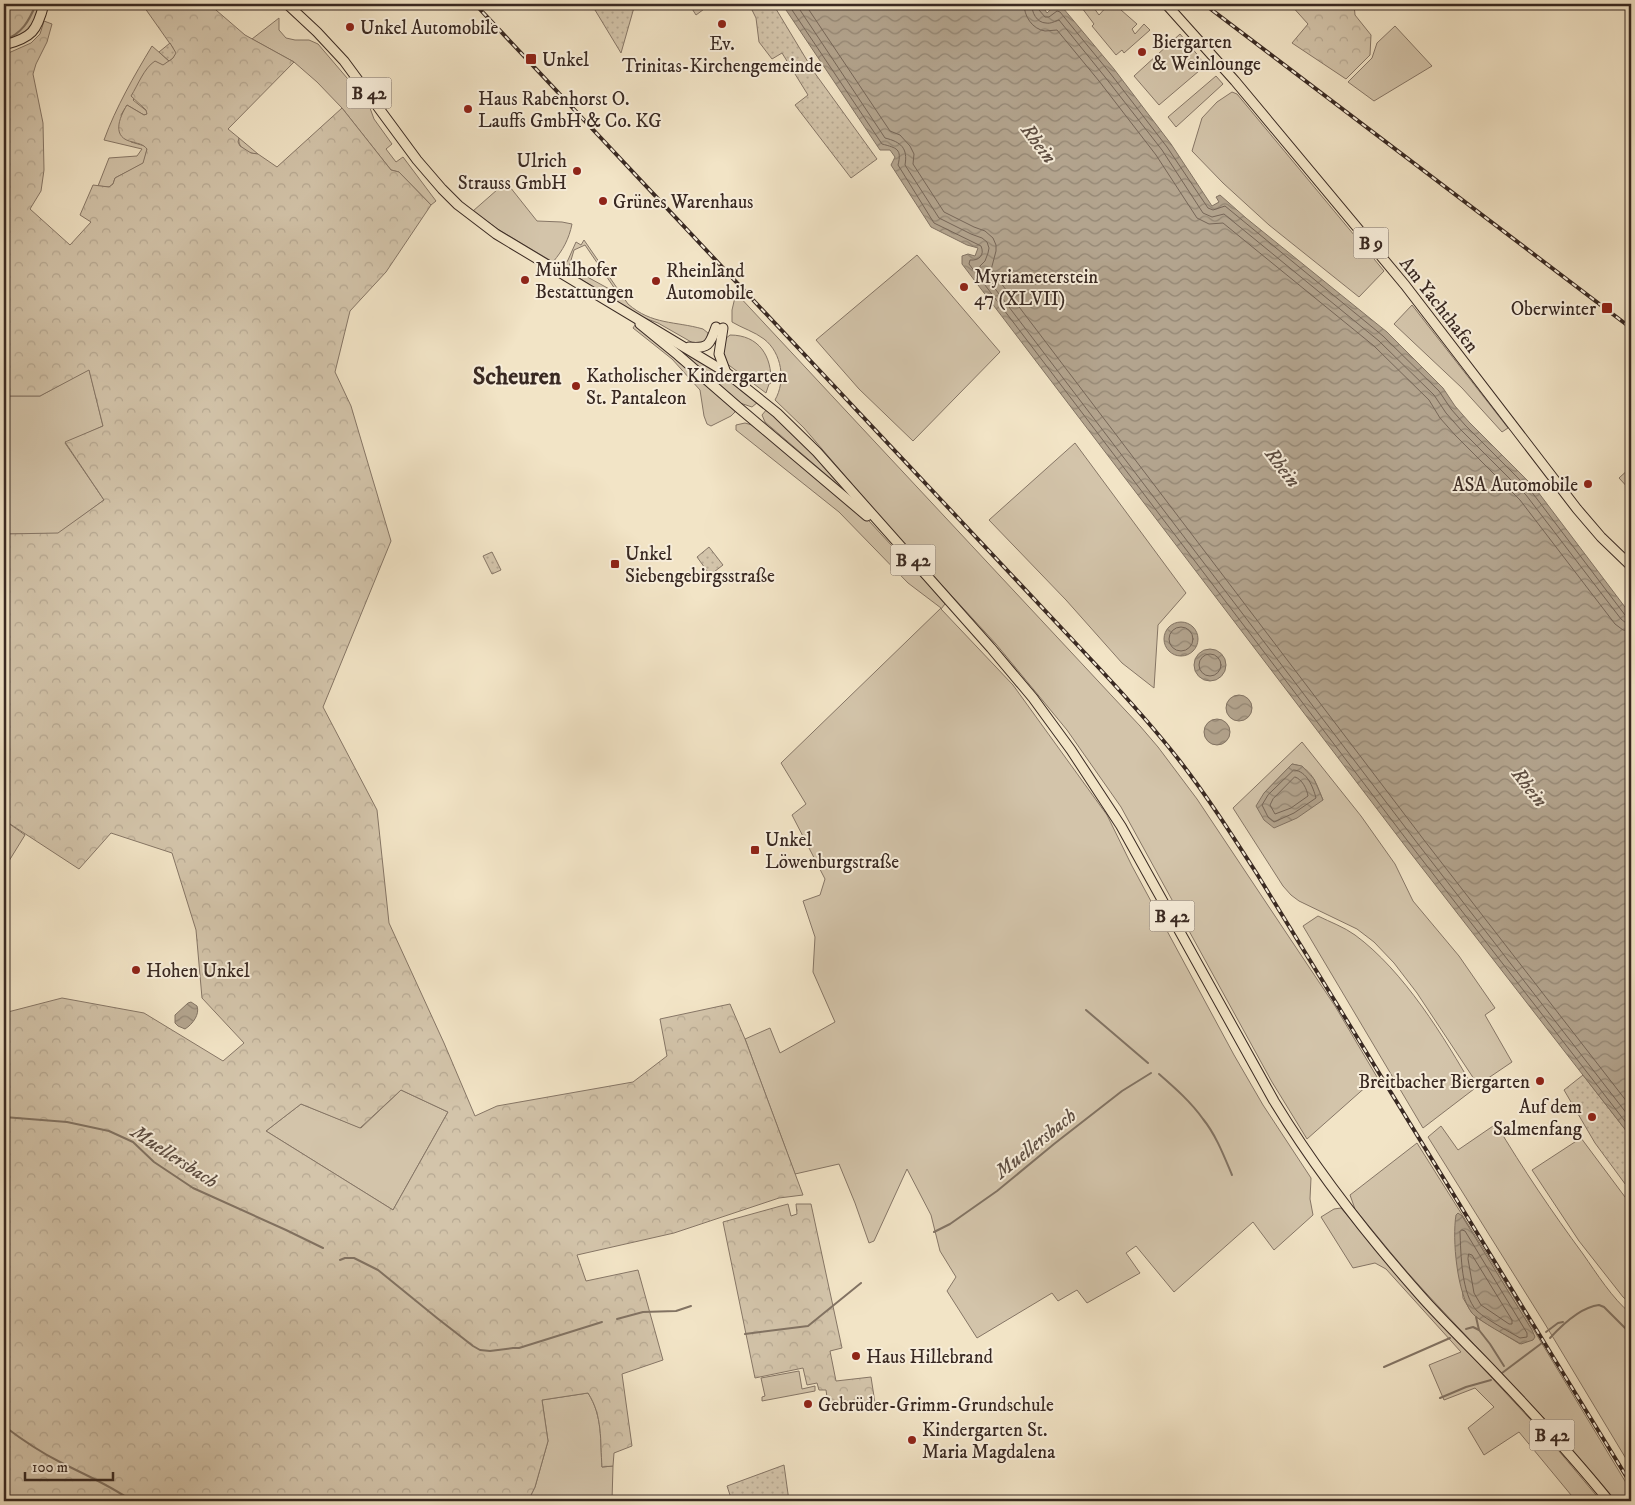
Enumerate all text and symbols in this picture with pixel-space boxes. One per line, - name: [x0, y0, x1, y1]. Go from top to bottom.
- place label: Unkel Automobile: [360, 17, 499, 40]
- marker: Ev. Trinitas-Kirchengemeinde: [716, 18, 728, 30]
- marker: Unkel Automobile: [344, 21, 356, 33]
- place label: Biergarten & Weinlounge: [1152, 31, 1261, 76]
- place label: Ev. Trinitas-Kirchengemeinde: [622, 33, 822, 78]
- marker: Biergarten & Weinlounge: [1136, 46, 1148, 58]
- place label: Unkel: [542, 49, 589, 72]
- marker: Unkel: [524, 52, 538, 66]
- road number: B 42: [346, 78, 392, 109]
- place label: Haus Rabenhorst O. Lauffs GmbH & Co. KG: [478, 88, 661, 133]
- marker: Haus Rabenhorst O. Lauffs GmbH & Co. KG: [462, 103, 474, 115]
- water label: Rhein: [1014, 118, 1061, 169]
- place label: Ulrich Strauss GmbH: [458, 150, 567, 195]
- marker: Ulrich Strauss GmbH: [571, 165, 583, 177]
- place label: Grünes Warenhaus: [613, 191, 753, 214]
- marker: Grünes Warenhaus: [597, 195, 609, 207]
- road number: B 9: [1354, 228, 1388, 258]
- street label: Am Yachthafen: [1394, 252, 1483, 357]
- place label: Mühlhofer Bestattungen: [535, 259, 634, 304]
- place label: Rheinland Automobile: [666, 260, 753, 305]
- place label: Myriameterstein 47 (XLVII): [974, 266, 1098, 311]
- marker: Mühlhofer Bestattungen: [519, 274, 531, 286]
- marker: Rheinland Automobile: [650, 275, 662, 287]
- marker: Myriameterstein 47 (XLVII): [958, 281, 970, 293]
- place label: Oberwinter: [1511, 298, 1596, 321]
- marker: Oberwinter: [1600, 301, 1614, 315]
- district label: Scheuren: [473, 362, 562, 392]
- place label: Katholischer Kindergarten St. Pantaleon: [586, 365, 787, 410]
- marker: Katholischer Kindergarten St. Pantaleon: [570, 380, 582, 392]
- water label: Rhein: [1258, 442, 1305, 493]
- place label: ASA Automobile: [1452, 474, 1578, 497]
- marker: ASA Automobile: [1582, 478, 1594, 490]
- place label: Unkel Siebengebirgsstraße: [625, 543, 775, 588]
- road number: B 42: [890, 544, 936, 576]
- marker: Unkel Siebengebirgsstraße: [609, 558, 621, 570]
- water label: Rhein: [1505, 762, 1552, 813]
- place label: Unkel Löwenburgstraße: [765, 829, 899, 874]
- marker: Unkel Löwenburgstraße: [749, 844, 761, 856]
- road number: B 42: [1150, 900, 1194, 931]
- place label: Hohen Unkel: [146, 960, 250, 983]
- marker: Hohen Unkel: [130, 964, 142, 976]
- place label: Breitbacher Biergarten: [1358, 1071, 1530, 1094]
- marker: Breitbacher Biergarten: [1534, 1075, 1546, 1087]
- place label: Auf dem Salmenfang: [1493, 1096, 1583, 1141]
- water label: Muellersbach: [988, 1104, 1082, 1186]
- marker: Auf dem Salmenfang: [1586, 1111, 1598, 1123]
- water label: Muellersbach: [124, 1119, 222, 1194]
- place label: Haus Hillebrand: [866, 1346, 994, 1369]
- marker: Haus Hillebrand: [850, 1350, 862, 1362]
- place label: Gebrüder-Grimm-Grundschule: [818, 1394, 1054, 1417]
- marker: Gebrüder-Grimm-Grundschule: [802, 1398, 814, 1410]
- place label: Kindergarten St. Maria Magdalena: [922, 1419, 1055, 1464]
- road number: B 42: [1530, 1420, 1574, 1450]
- marker: Kindergarten St. Maria Magdalena: [906, 1434, 918, 1446]
- scale bar: [25, 1450, 112, 1482]
- text: 100 m: [32, 1458, 68, 1477]

